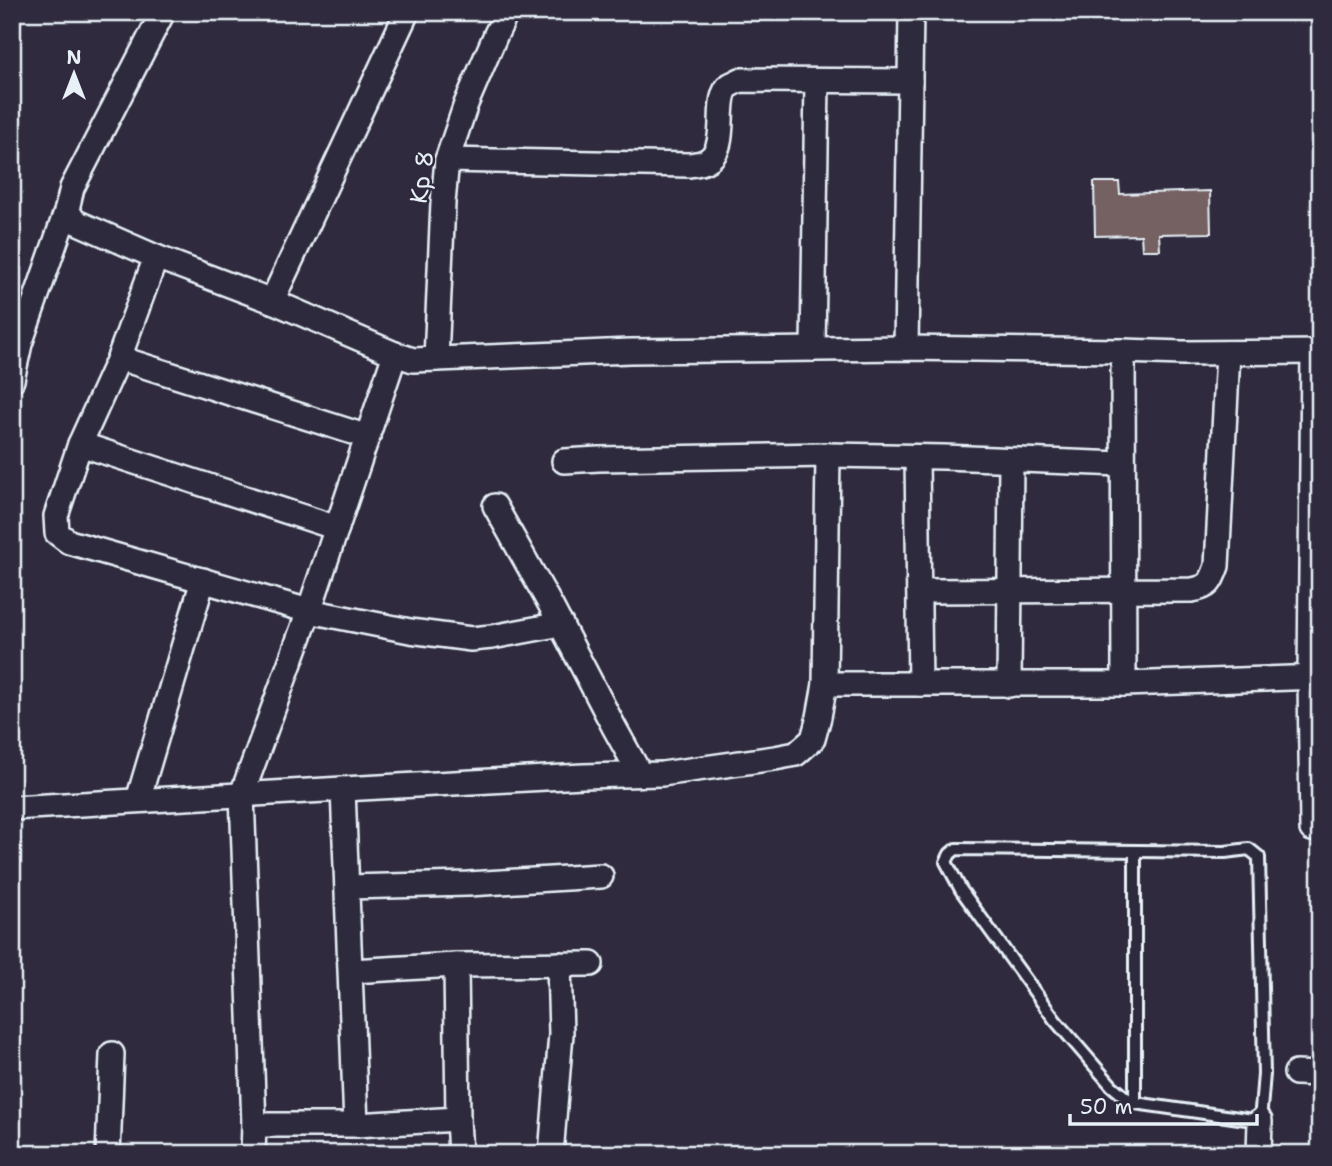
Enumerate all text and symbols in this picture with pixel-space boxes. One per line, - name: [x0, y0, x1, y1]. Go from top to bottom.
- north arrow: [38, 38, 108, 108]
- text: N: [66, 45, 82, 70]
- street label: Kp 8: [402, 148, 442, 206]
- scale bar: [1070, 1082, 1257, 1126]
- text: 50 m: [1080, 1093, 1133, 1121]

